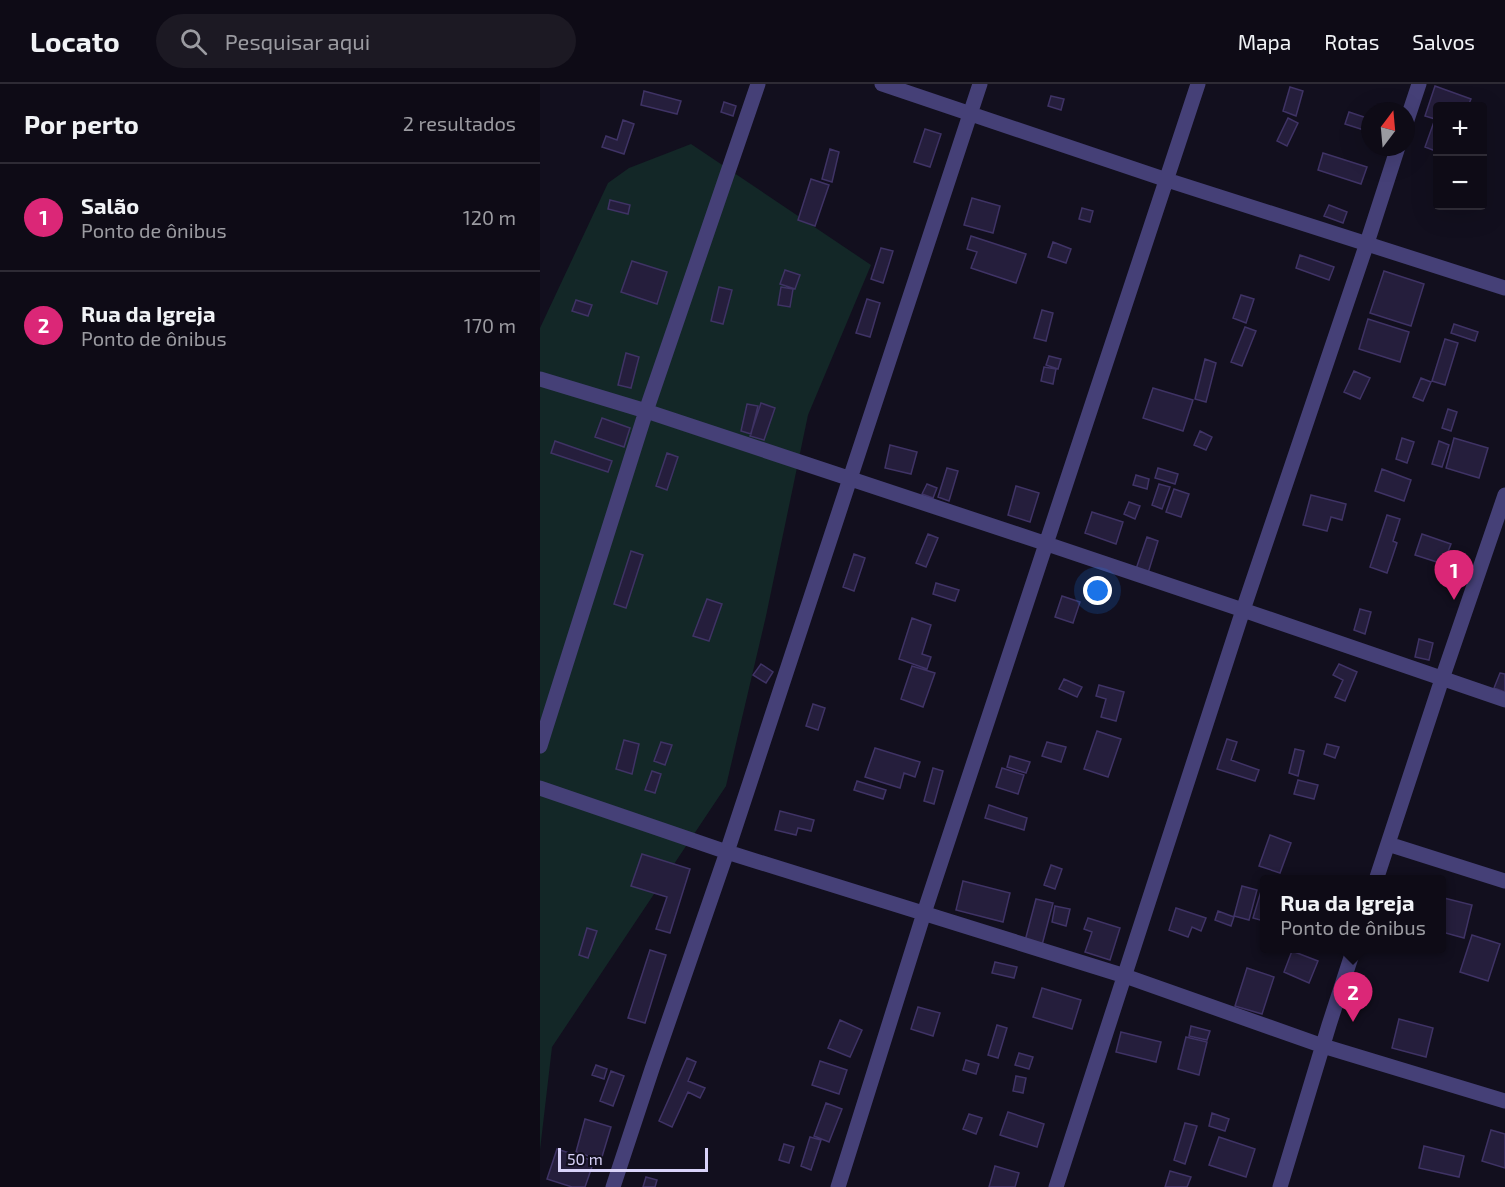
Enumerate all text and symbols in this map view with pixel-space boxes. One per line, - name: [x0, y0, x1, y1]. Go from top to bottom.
- search box: [156, 14, 576, 68]
- text: Locato: [30, 24, 120, 58]
- icon: search: [177, 25, 210, 58]
- text: Pesquisar aqui: [225, 28, 370, 54]
- text: Mapa: [1238, 29, 1291, 54]
- text: Rotas: [1324, 29, 1379, 54]
- text: Salvos: [1412, 29, 1475, 54]
- north arrow: [1361, 102, 1415, 156]
- map controls: [1433, 102, 1487, 210]
- button: +: [1433, 102, 1487, 156]
- text: Por perto: [24, 108, 139, 139]
- text: 2 resultados: [403, 111, 516, 135]
- button: −: [1433, 156, 1487, 210]
- text: Salão: [81, 192, 139, 218]
- text: 1: [39, 205, 48, 229]
- text: 120 m: [463, 205, 516, 229]
- text: Ponto de ônibus: [81, 218, 227, 242]
- text: Rua da Igreja: [81, 300, 215, 326]
- text: 2: [38, 313, 49, 337]
- text: 170 m: [464, 313, 516, 337]
- text: Ponto de ônibus: [81, 326, 227, 350]
- pin: 1: [1434, 550, 1474, 600]
- your location: [1083, 576, 1112, 605]
- popup: [1260, 875, 1446, 953]
- text: Rua da Igreja: [1280, 889, 1415, 915]
- text: Ponto de ônibus: [1280, 915, 1426, 939]
- pin: 2: [1334, 972, 1372, 1022]
- scale bar: [558, 1145, 708, 1172]
- text: 50 m: [567, 1149, 603, 1168]

